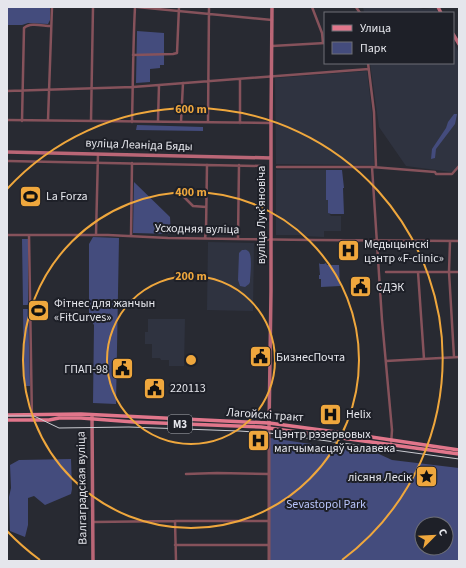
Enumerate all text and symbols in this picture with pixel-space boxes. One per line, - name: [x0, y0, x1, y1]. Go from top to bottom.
- legend: [324, 12, 454, 64]
- text: Улица: [360, 20, 391, 37]
- text: Парк: [360, 40, 386, 57]
- text: 600 m: [175, 101, 207, 118]
- street label: вуліца Леаніда Бяды: [85, 135, 193, 155]
- street label: вуліца Лукʼяновіча: [253, 166, 270, 264]
- sports icon: La Forza: [17, 183, 43, 209]
- text: 400 m: [175, 184, 207, 201]
- place label: La Forza: [46, 188, 88, 205]
- street label: Усходняя вуліца: [155, 220, 239, 238]
- place label: Медыцынскі цэнтр «F-clinic»: [364, 236, 444, 267]
- hospital icon: Медыцынскі цэнтр «F-clinic»: [336, 238, 362, 264]
- text: 200 m: [175, 268, 207, 285]
- public building icon: СДЭК: [348, 274, 374, 300]
- place label: СДЭК: [376, 279, 404, 296]
- place label: Фітнес для жанчын «FitCurves»: [54, 295, 155, 326]
- sports icon: Фітнес для жанчын «FitCurves»: [25, 297, 51, 323]
- public building icon: БизнесПочта: [247, 344, 273, 370]
- place label: БизнесПочта: [276, 349, 345, 366]
- centre of rings: [184, 353, 198, 367]
- public building icon: ГПАП-98: [110, 356, 136, 382]
- place label: ГПАП-98: [64, 361, 108, 378]
- public building icon: 220113: [141, 375, 167, 401]
- place label: 220113: [170, 380, 206, 397]
- hospital icon: Helix: [317, 401, 343, 427]
- street label: Лагойскі тракт: [226, 404, 305, 426]
- place label: Helix: [346, 406, 372, 423]
- road number: М3: [168, 415, 192, 433]
- place label: Цэнтр рэзервовых магчымасцяў чалавека: [274, 426, 395, 457]
- hospital icon: Цэнтр рэзервовых магчымасцяў чалавека: [245, 428, 271, 454]
- street label: Валгаградская вуліца: [73, 431, 91, 545]
- place icon: лісяня Лесік: [414, 464, 440, 490]
- place label: лісяня Лесік: [348, 469, 412, 486]
- park label: Sevastopol Park: [286, 496, 366, 513]
- north arrow: [414, 516, 454, 556]
- text: С: [435, 526, 451, 539]

